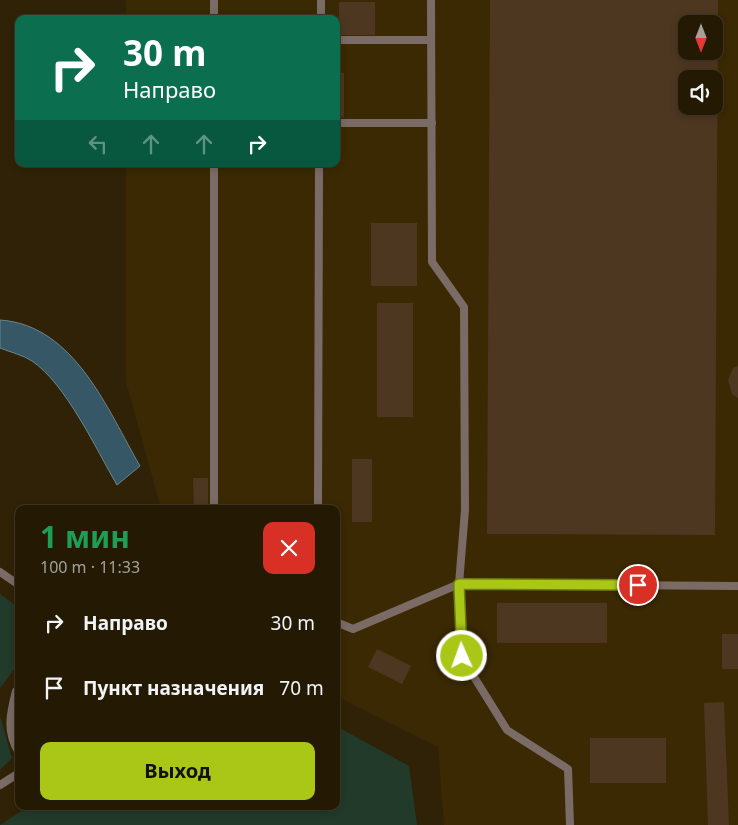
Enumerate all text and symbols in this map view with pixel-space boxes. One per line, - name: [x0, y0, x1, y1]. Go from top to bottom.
- north arrow: [678, 15, 722, 60]
- map controls: [678, 15, 723, 115]
- text: 30 m: [123, 29, 206, 76]
- icon: right: [40, 35, 105, 100]
- button: sound: [678, 70, 723, 115]
- text: Направо: [123, 74, 216, 104]
- icon: left: [84, 130, 112, 158]
- icon: ahead: [137, 130, 165, 158]
- icon: ahead: [190, 130, 218, 158]
- icon: right: [243, 130, 271, 158]
- text: 1 мин: [40, 516, 130, 557]
- button: close: [263, 522, 315, 574]
- text: 100 m · 11:33: [40, 556, 140, 578]
- pin: [617, 564, 659, 606]
- icon: arrive: [624, 571, 652, 599]
- icon: right: [40, 609, 68, 637]
- text: Направо: [83, 610, 168, 636]
- text: 30 m: [271, 610, 315, 636]
- position arrow: [435, 629, 487, 681]
- icon: arrive: [40, 674, 68, 702]
- text: Пункт назначения: [83, 675, 264, 701]
- text: 70 m: [279, 675, 324, 701]
- button: Выход: [40, 742, 315, 800]

